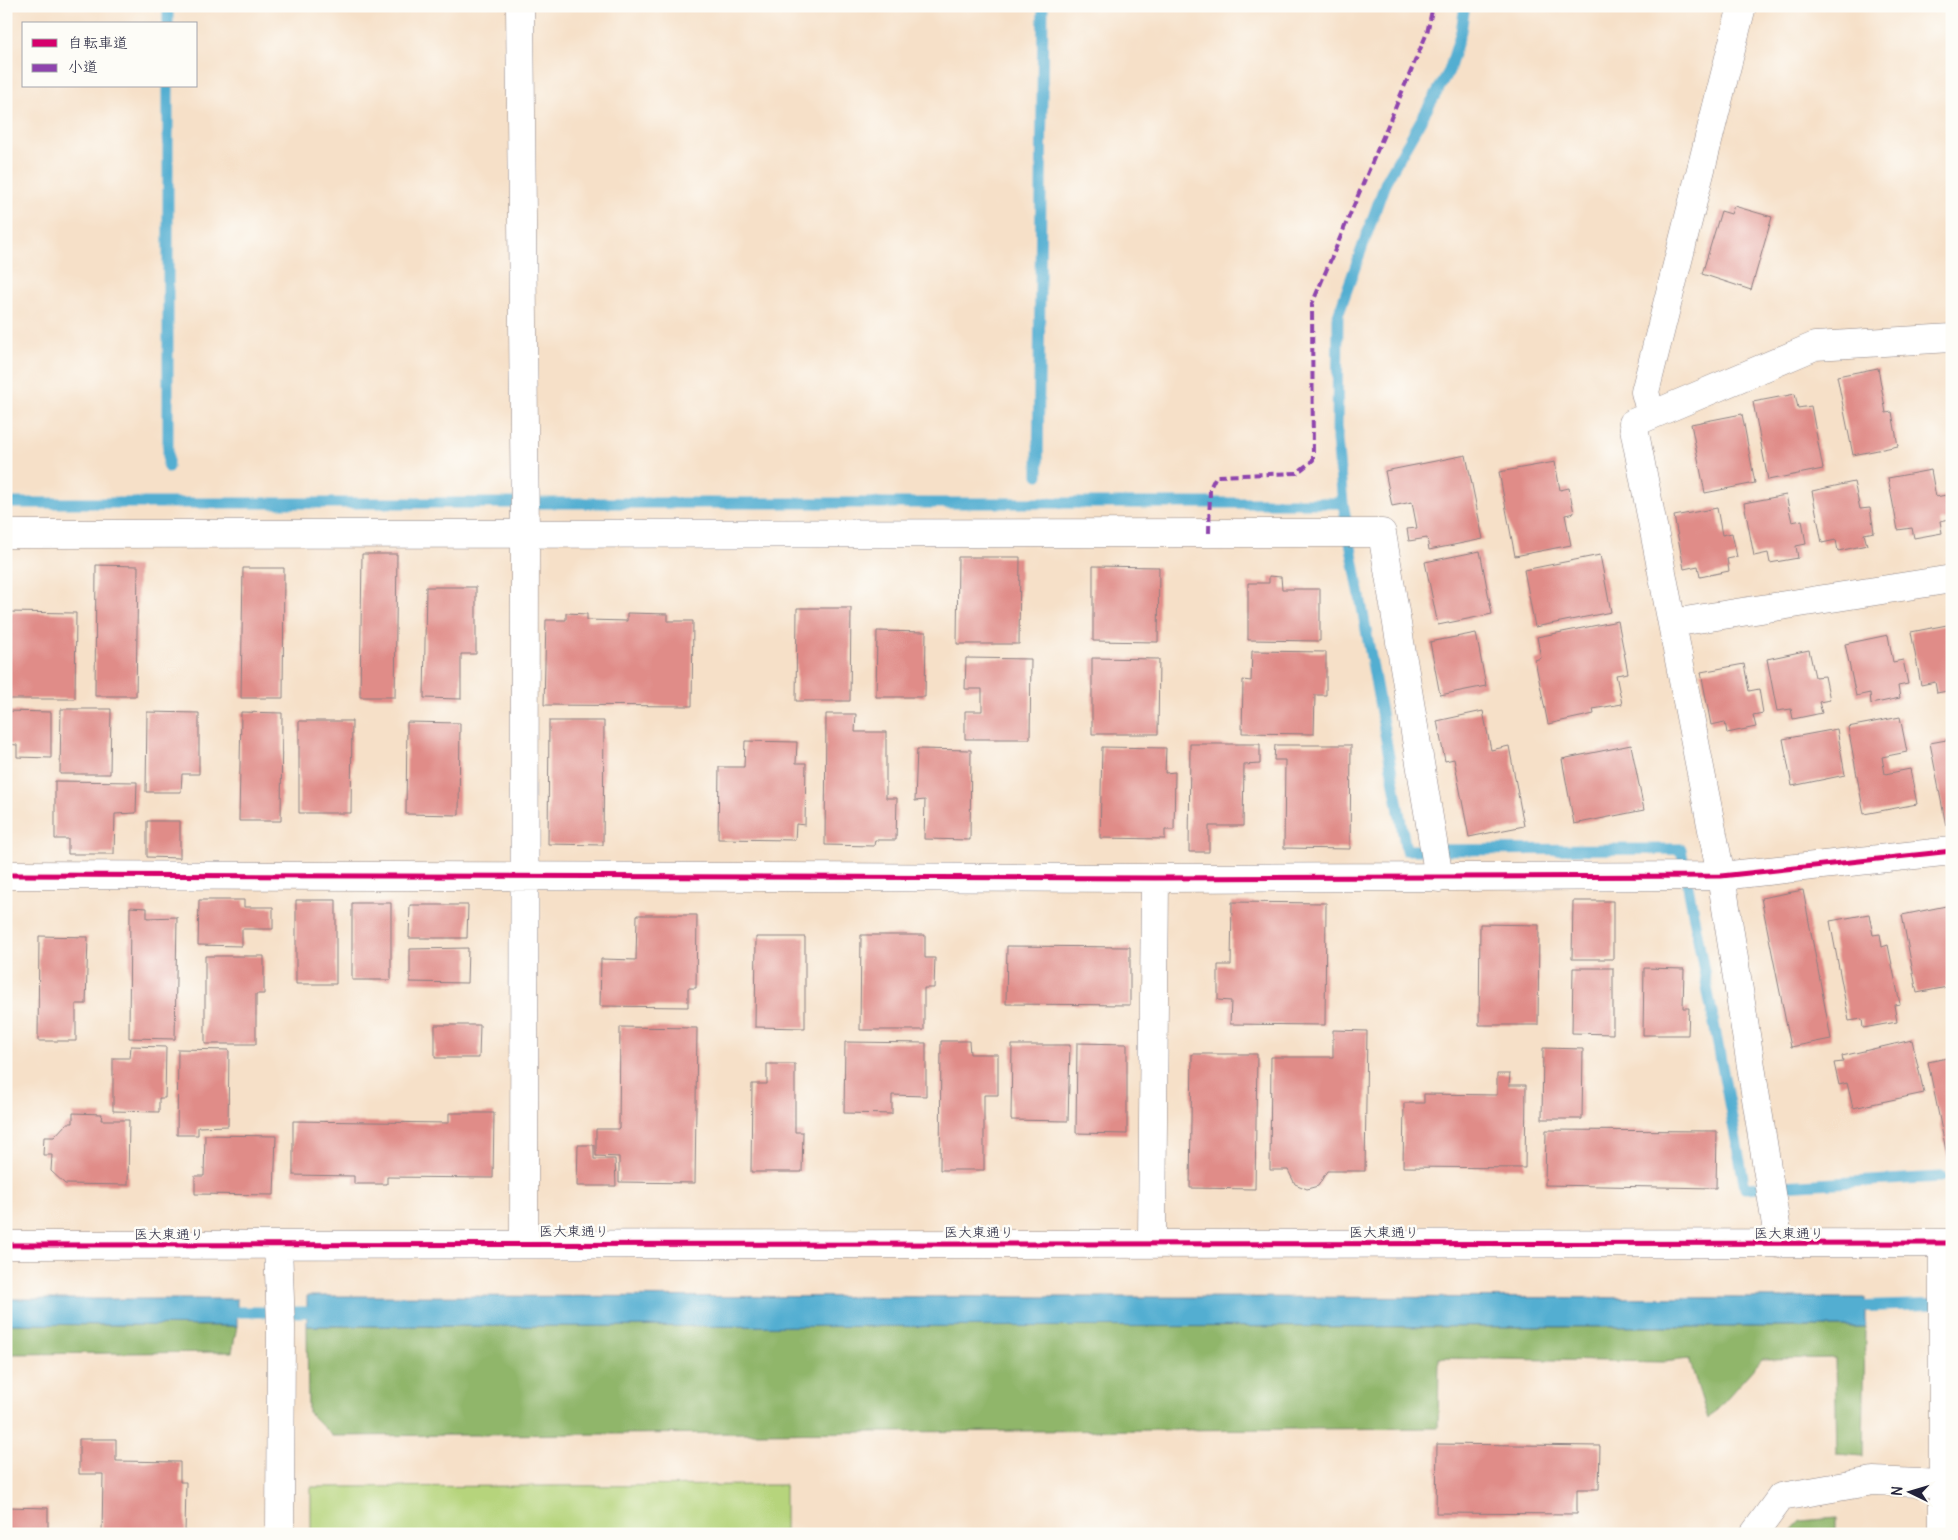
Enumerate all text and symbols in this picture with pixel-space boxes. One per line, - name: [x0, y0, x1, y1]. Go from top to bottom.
- legend: [22, 22, 198, 88]
- text: 自転車道: [68, 33, 128, 52]
- text: 小道: [68, 57, 98, 76]
- street label: 医大東通り: [539, 1222, 609, 1240]
- street label: 医大東通り: [944, 1223, 1014, 1241]
- street label: 医大東通り: [1349, 1223, 1419, 1241]
- street label: 医大東通り: [1754, 1224, 1824, 1242]
- street label: 医大東通り: [134, 1225, 204, 1243]
- north arrow: [1886, 1468, 1936, 1518]
- text: N: [1888, 1485, 1906, 1496]

